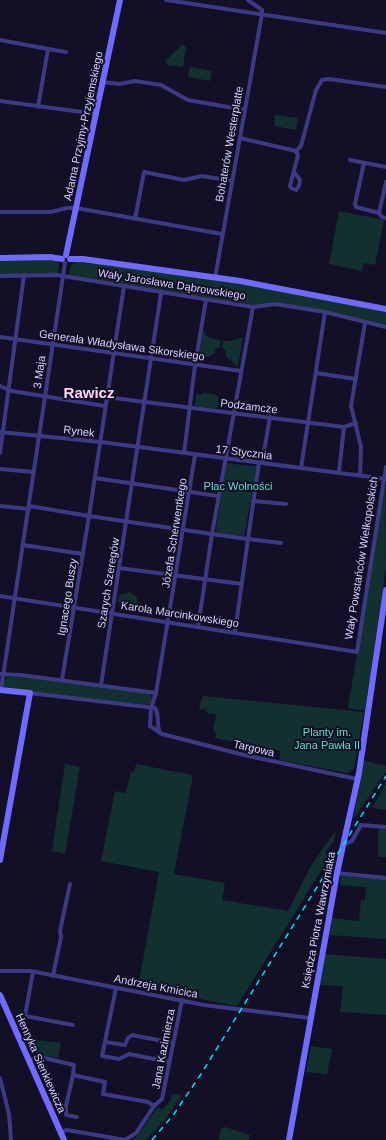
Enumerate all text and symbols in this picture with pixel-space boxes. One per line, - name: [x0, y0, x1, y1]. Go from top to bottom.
- street label: Adama Przyjmy-Przyjemskiego: [61, 50, 105, 202]
- street label: Bohaterów Westerplatte: [213, 85, 245, 203]
- street label: Wały Jarosława Dąbrowskiego: [97, 266, 247, 302]
- street label: Generała Władysława Sikorskiego: [39, 327, 205, 363]
- street label: 3 Maja: [31, 354, 47, 389]
- district label: Rawicz: [64, 384, 114, 401]
- street label: Podzamcze: [220, 397, 278, 415]
- street label: Rynek: [63, 423, 96, 439]
- street label: 17 Stycznia: [215, 443, 274, 462]
- street label: Wały Powstańców Wielkopolskich: [342, 476, 380, 640]
- street label: Józefa Scherwentkego: [159, 477, 189, 589]
- park label: Plac Wolności: [204, 480, 272, 492]
- street label: Szarych Szeregów: [95, 537, 121, 629]
- street label: Ignacego Buszy: [55, 557, 79, 637]
- street label: Karola Marcinkowskiego: [120, 599, 240, 629]
- park label: Planty im. Jana Pawła II: [294, 726, 360, 751]
- street label: Targowa: [232, 737, 276, 759]
- street label: Księdza Piotra Wawrzyniaka: [299, 850, 337, 989]
- street label: Andrzeja Kmicica: [113, 972, 200, 1000]
- street label: Jana Kazimierza: [149, 1007, 177, 1090]
- street label: Henryka Sienkiewicza: [14, 1011, 69, 1115]

